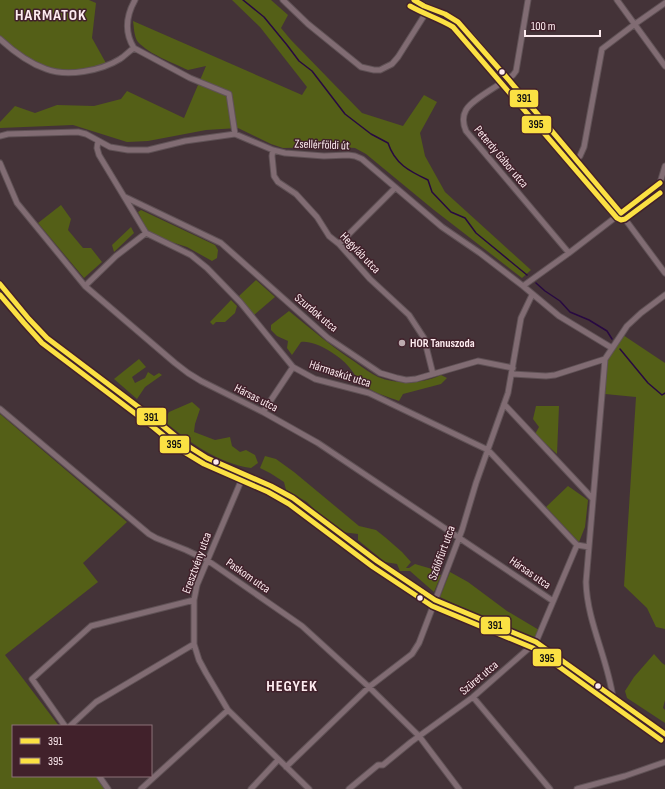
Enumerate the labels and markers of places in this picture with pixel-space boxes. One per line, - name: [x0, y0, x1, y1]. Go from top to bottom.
- unlabelled marker: [497, 67, 507, 77]
- place label: HOR Tanuszoda: [410, 336, 475, 351]
- marker: HOR Tanuszoda: [397, 338, 407, 348]
- unlabelled marker: [211, 457, 221, 467]
- unlabelled marker: [415, 593, 425, 603]
- unlabelled marker: [593, 681, 603, 691]

